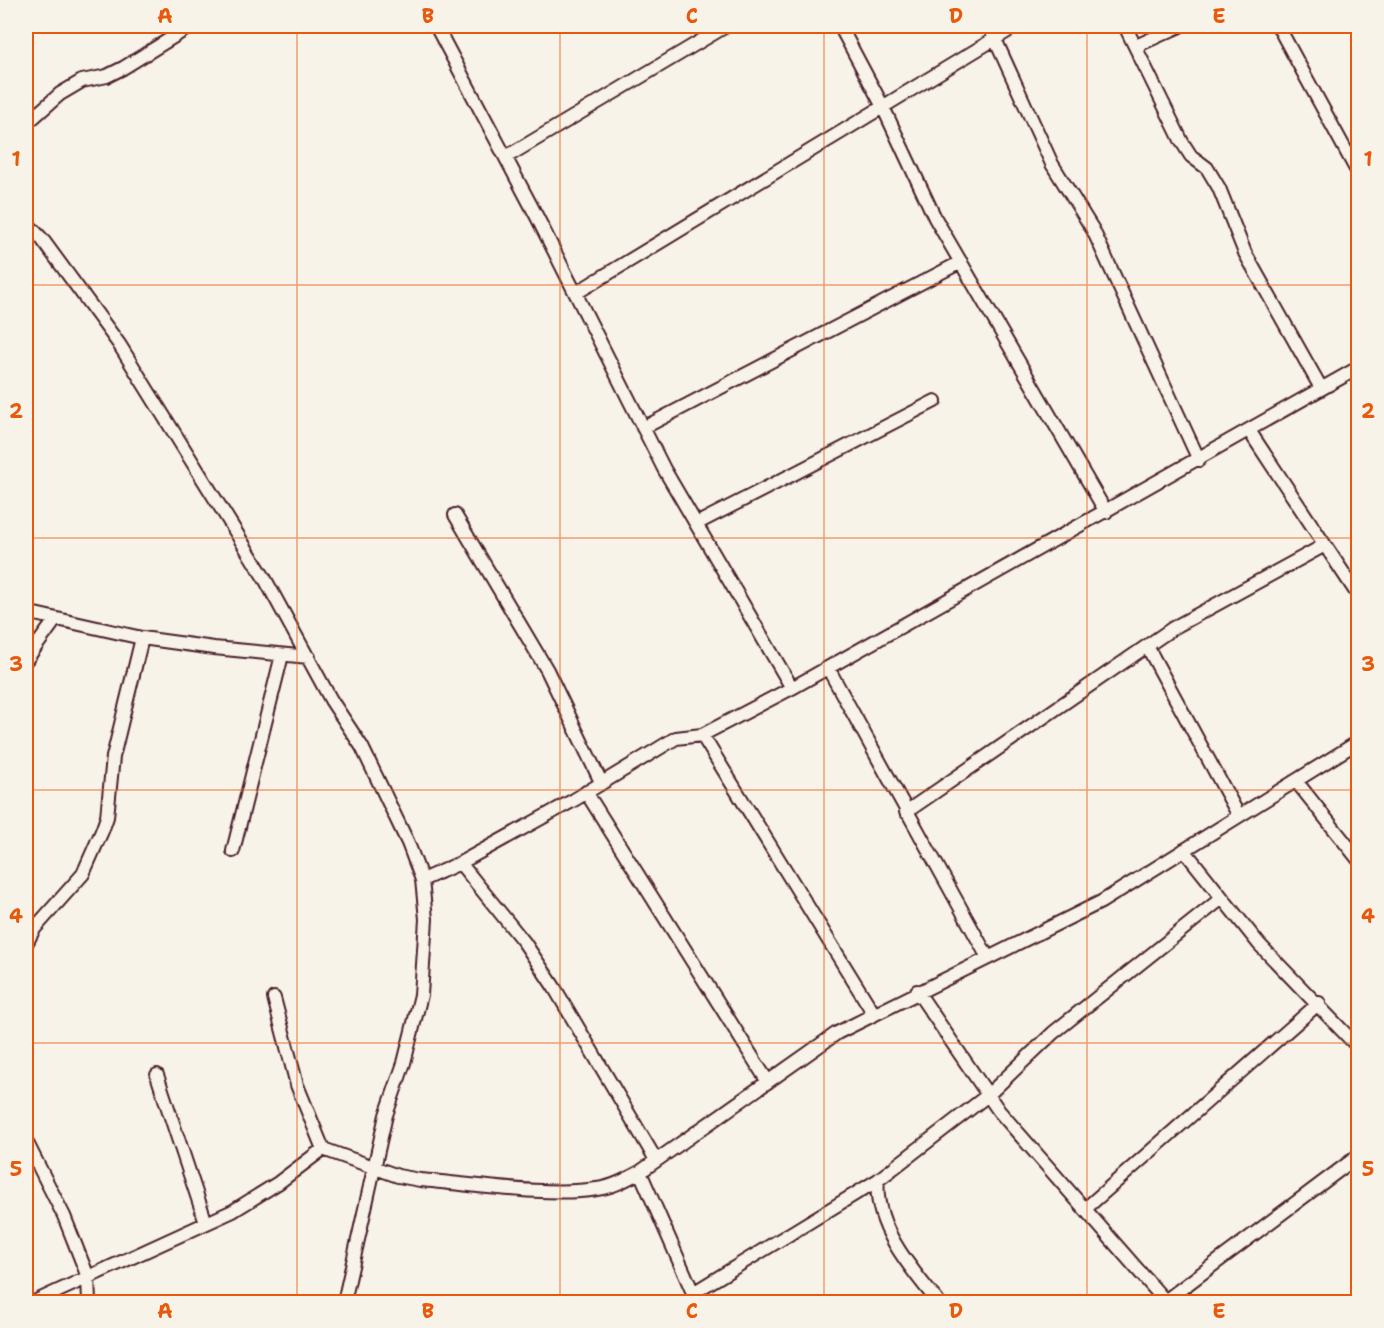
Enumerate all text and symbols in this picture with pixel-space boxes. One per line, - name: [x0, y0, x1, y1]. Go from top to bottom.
- text: A: [157, 3, 173, 29]
- text: B: [422, 3, 434, 29]
- text: C: [686, 3, 698, 29]
- text: D: [949, 3, 963, 29]
- text: E: [1212, 3, 1226, 29]
- text: 1: [11, 146, 21, 172]
- text: 1: [1363, 146, 1373, 172]
- text: 2: [9, 398, 23, 424]
- text: 2: [1361, 398, 1375, 424]
- text: 3: [9, 651, 23, 677]
- text: 3: [1361, 651, 1375, 677]
- text: 4: [9, 903, 23, 929]
- text: 4: [1361, 903, 1375, 929]
- text: 5: [10, 1156, 22, 1182]
- text: 5: [1362, 1156, 1374, 1182]
- text: A: [157, 1298, 173, 1324]
- text: B: [422, 1298, 434, 1324]
- text: C: [686, 1298, 698, 1324]
- text: D: [949, 1298, 963, 1324]
- text: E: [1212, 1298, 1226, 1324]

